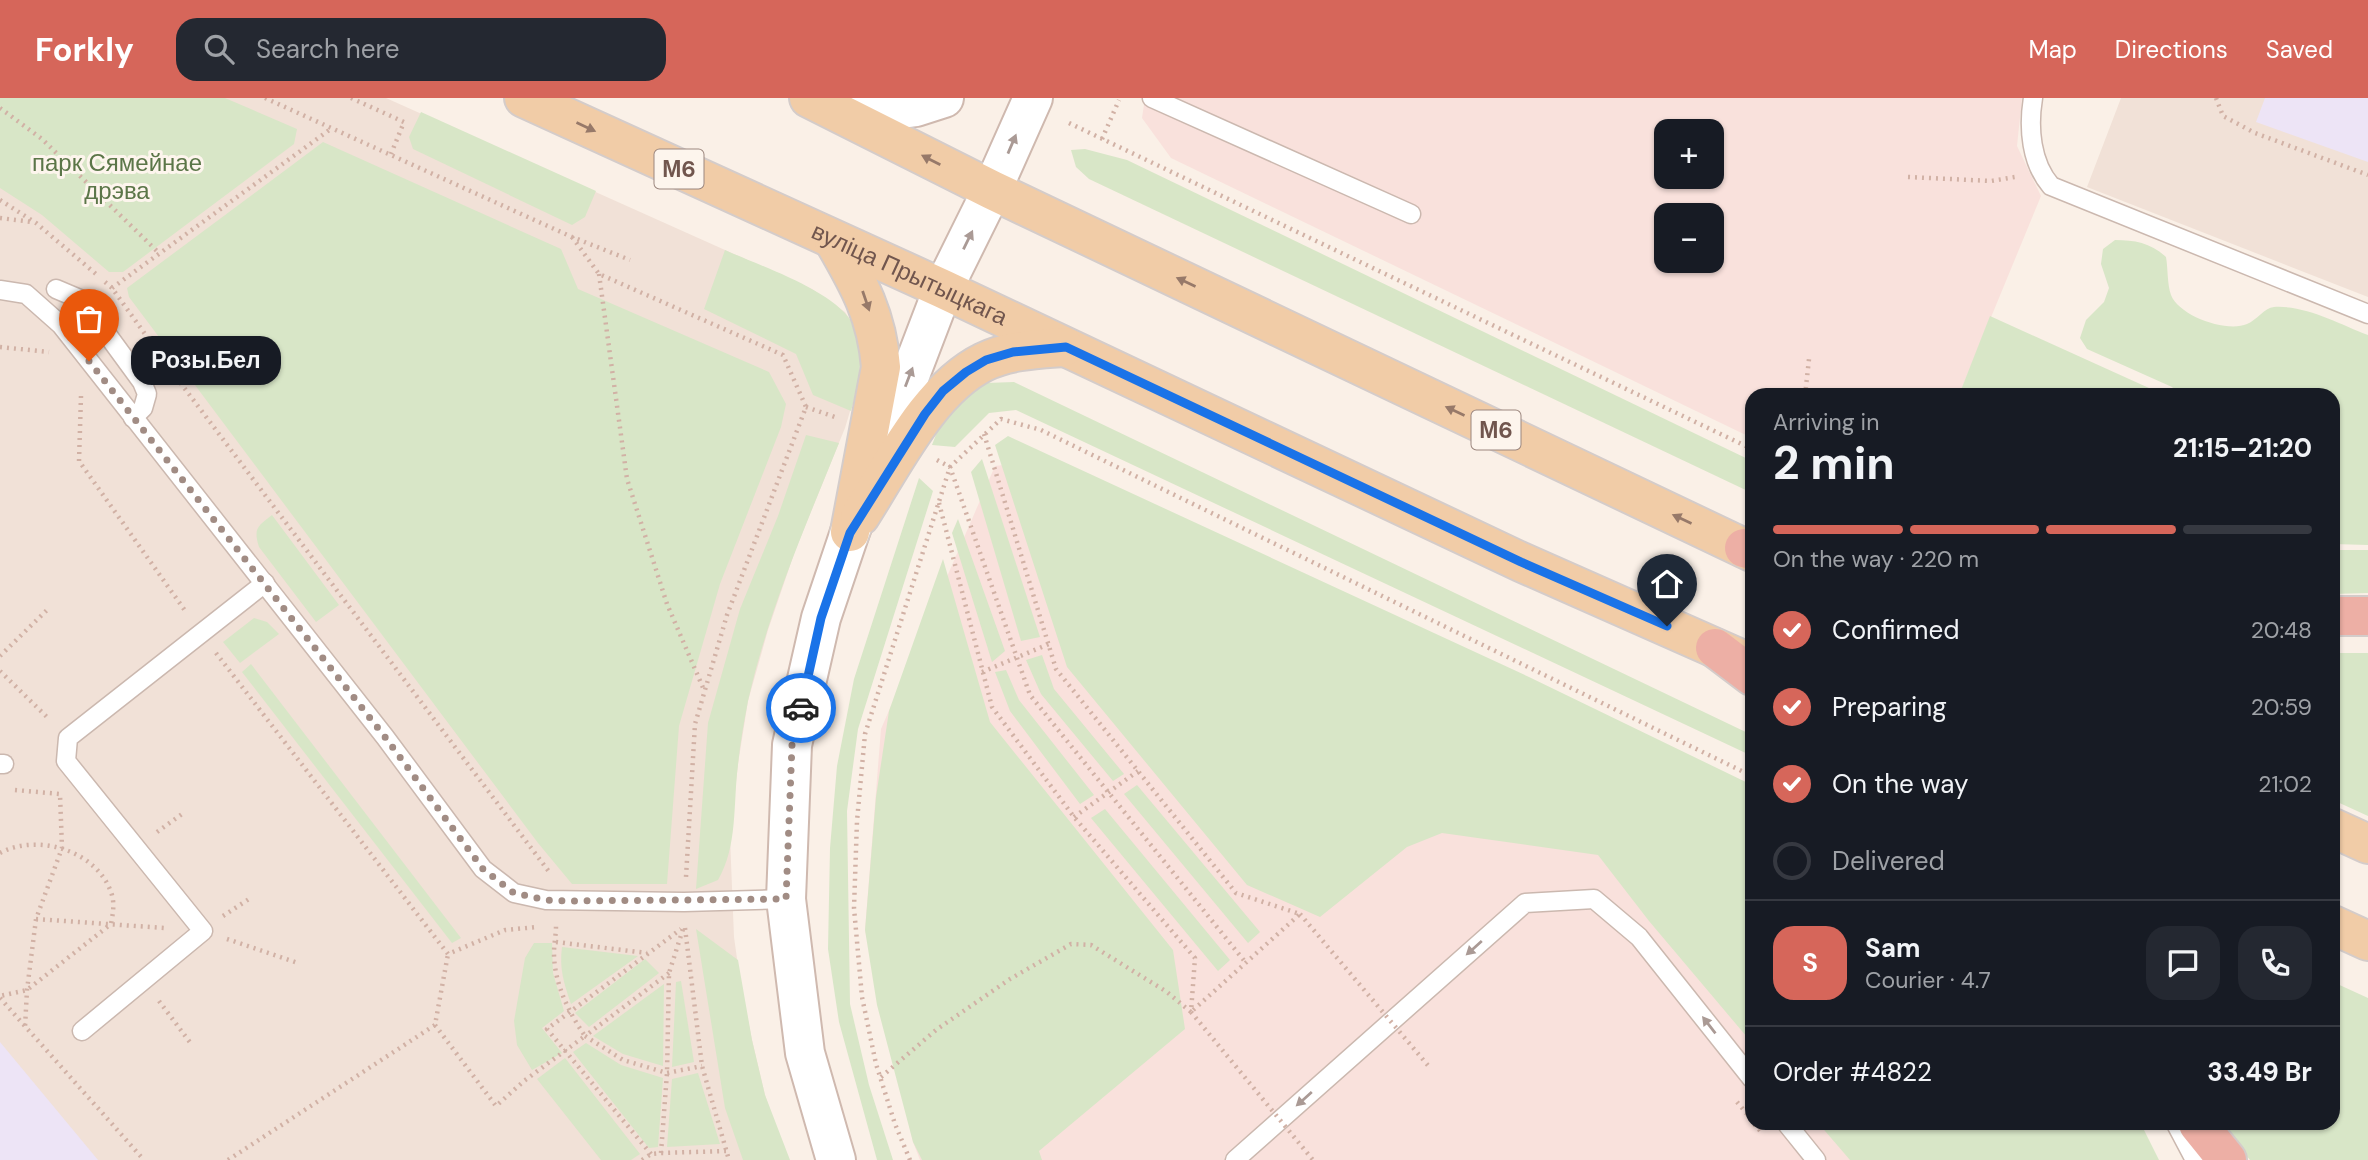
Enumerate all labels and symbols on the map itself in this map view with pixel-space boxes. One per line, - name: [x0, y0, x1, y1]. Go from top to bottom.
- one-way arrow: [576, 121, 596, 132]
- one-way arrow: [1006, 134, 1018, 154]
- park label: парк Сямейнае дрэва: [32, 147, 202, 206]
- road number: М6: [654, 150, 704, 188]
- one-way arrow: [921, 154, 941, 165]
- street label: вуліца Прытыцкага: [807, 215, 1013, 333]
- one-way arrow: [962, 230, 973, 250]
- one-way arrow: [1176, 277, 1196, 288]
- pin: [59, 289, 119, 361]
- one-way arrow: [861, 291, 872, 312]
- callout: Розы.Бел: [131, 336, 282, 386]
- one-way arrow: [904, 367, 915, 388]
- one-way arrow: [1445, 405, 1465, 416]
- road number: М6: [1472, 410, 1520, 450]
- one-way arrow: [1672, 513, 1692, 525]
- pin: [1637, 554, 1697, 626]
- courier: [766, 673, 836, 743]
- one-way arrow: [1465, 940, 1483, 956]
- one-way arrow: [1702, 1017, 1717, 1035]
- one-way arrow: [1295, 1091, 1313, 1107]

